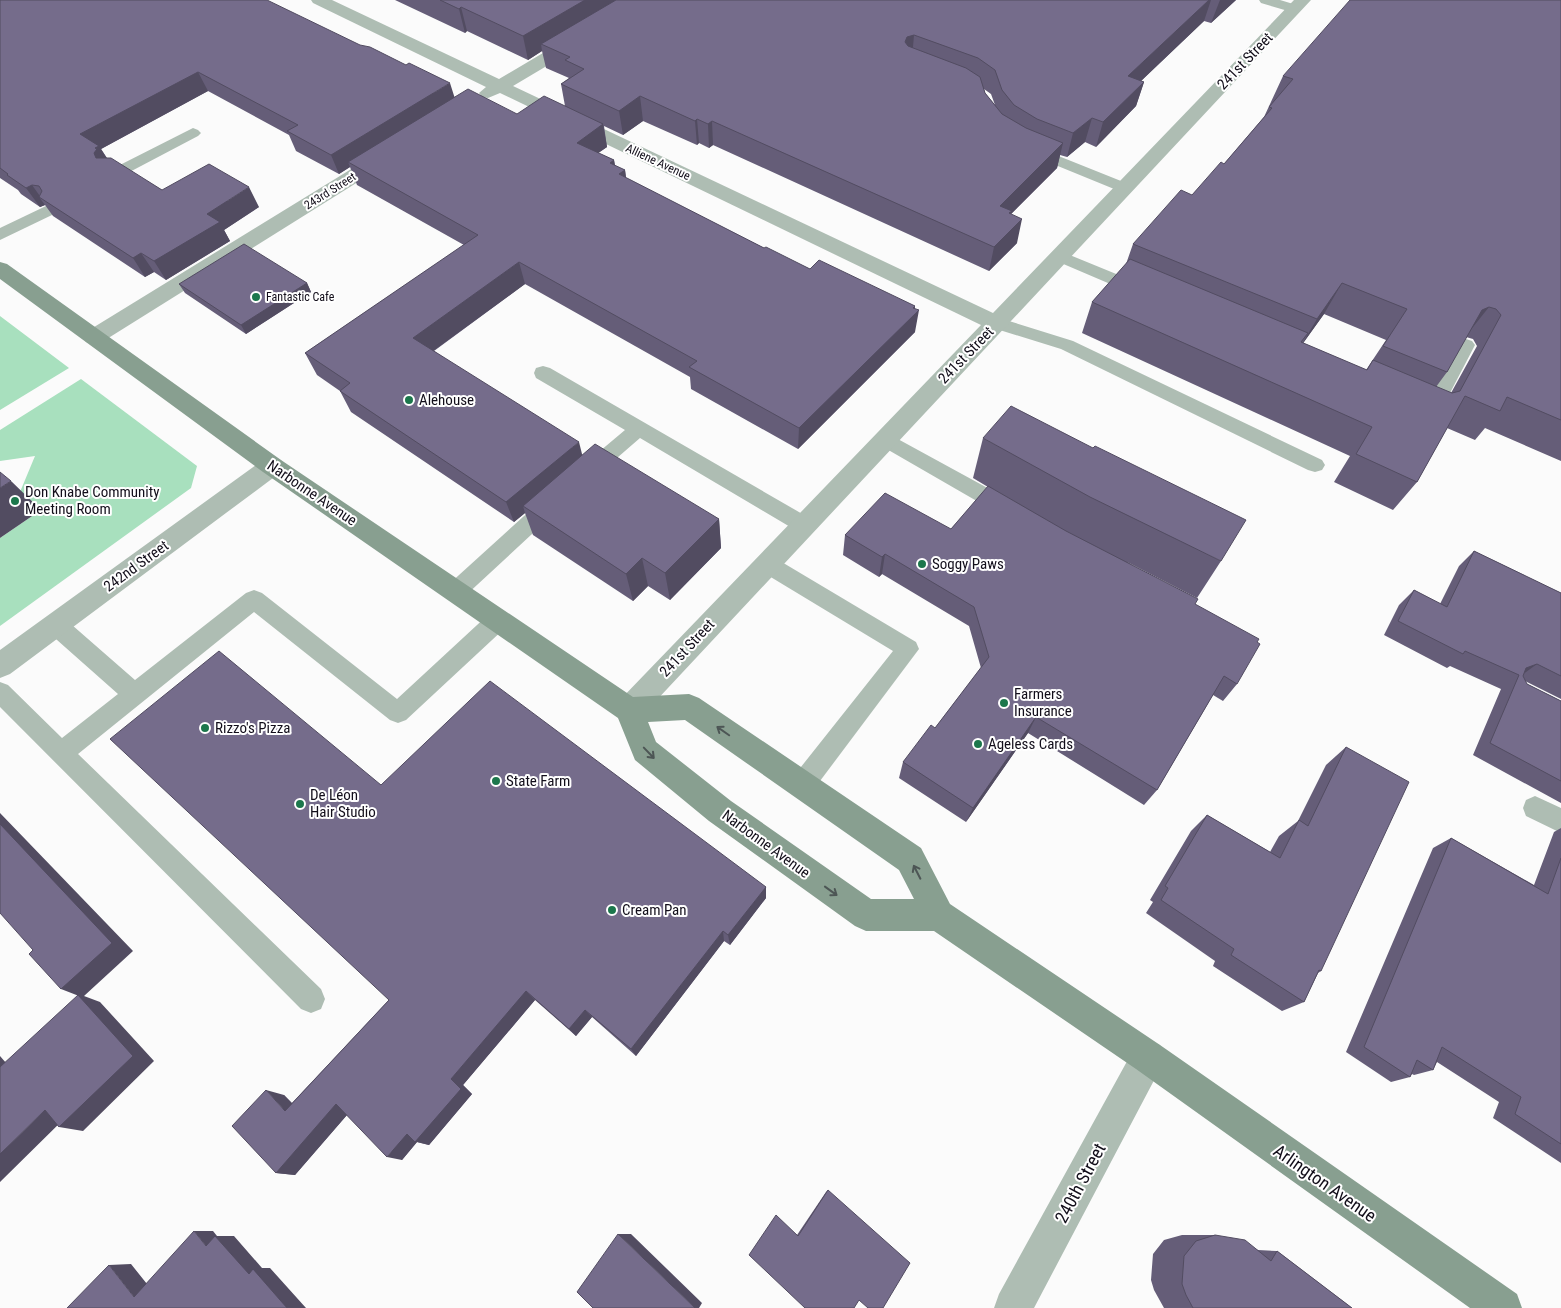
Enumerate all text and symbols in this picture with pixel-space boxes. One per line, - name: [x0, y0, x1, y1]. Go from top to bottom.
- street label: 241st Street: [1213, 29, 1277, 93]
- street label: Alliene Avenue: [624, 141, 693, 183]
- street label: 243rd Street: [302, 169, 359, 212]
- place label: Fantastic Cafe: [266, 290, 335, 304]
- marker: Fantastic Cafe: [250, 291, 262, 303]
- street label: 241st Street: [934, 323, 998, 387]
- place label: Alehouse: [419, 391, 474, 409]
- marker: Alehouse: [403, 394, 415, 406]
- street label: Narbonne Avenue: [264, 456, 360, 530]
- place label: Don Knabe Community Meeting Room: [25, 483, 159, 518]
- marker: Don Knabe Community Meeting Room: [9, 495, 21, 507]
- street label: 242nd Street: [100, 537, 172, 595]
- place label: Soggy Paws: [932, 555, 1004, 573]
- marker: Soggy Paws: [916, 558, 928, 570]
- street label: 241st Street: [656, 615, 718, 681]
- place label: Farmers Insurance: [1014, 685, 1072, 720]
- marker: Farmers Insurance: [998, 697, 1010, 709]
- place label: Rizzo's Pizza: [215, 719, 290, 737]
- marker: Rizzo's Pizza: [199, 722, 211, 734]
- one-way arrow: [716, 726, 730, 736]
- place label: Ageless Cards: [988, 735, 1073, 753]
- marker: Ageless Cards: [972, 738, 984, 750]
- one-way arrow: [643, 746, 655, 759]
- place label: State Farm: [506, 772, 570, 790]
- marker: State Farm: [490, 775, 502, 787]
- place label: De Léon Hair Studio: [310, 786, 376, 821]
- marker: De Léon Hair Studio: [294, 798, 306, 810]
- street label: Narbonne Avenue: [719, 806, 813, 882]
- one-way arrow: [912, 864, 922, 879]
- one-way arrow: [824, 885, 837, 896]
- place label: Cream Pan: [622, 901, 687, 919]
- marker: Cream Pan: [606, 904, 618, 916]
- street label: 240th Street: [1050, 1140, 1110, 1226]
- street label: Arlington Avenue: [1270, 1140, 1380, 1226]

